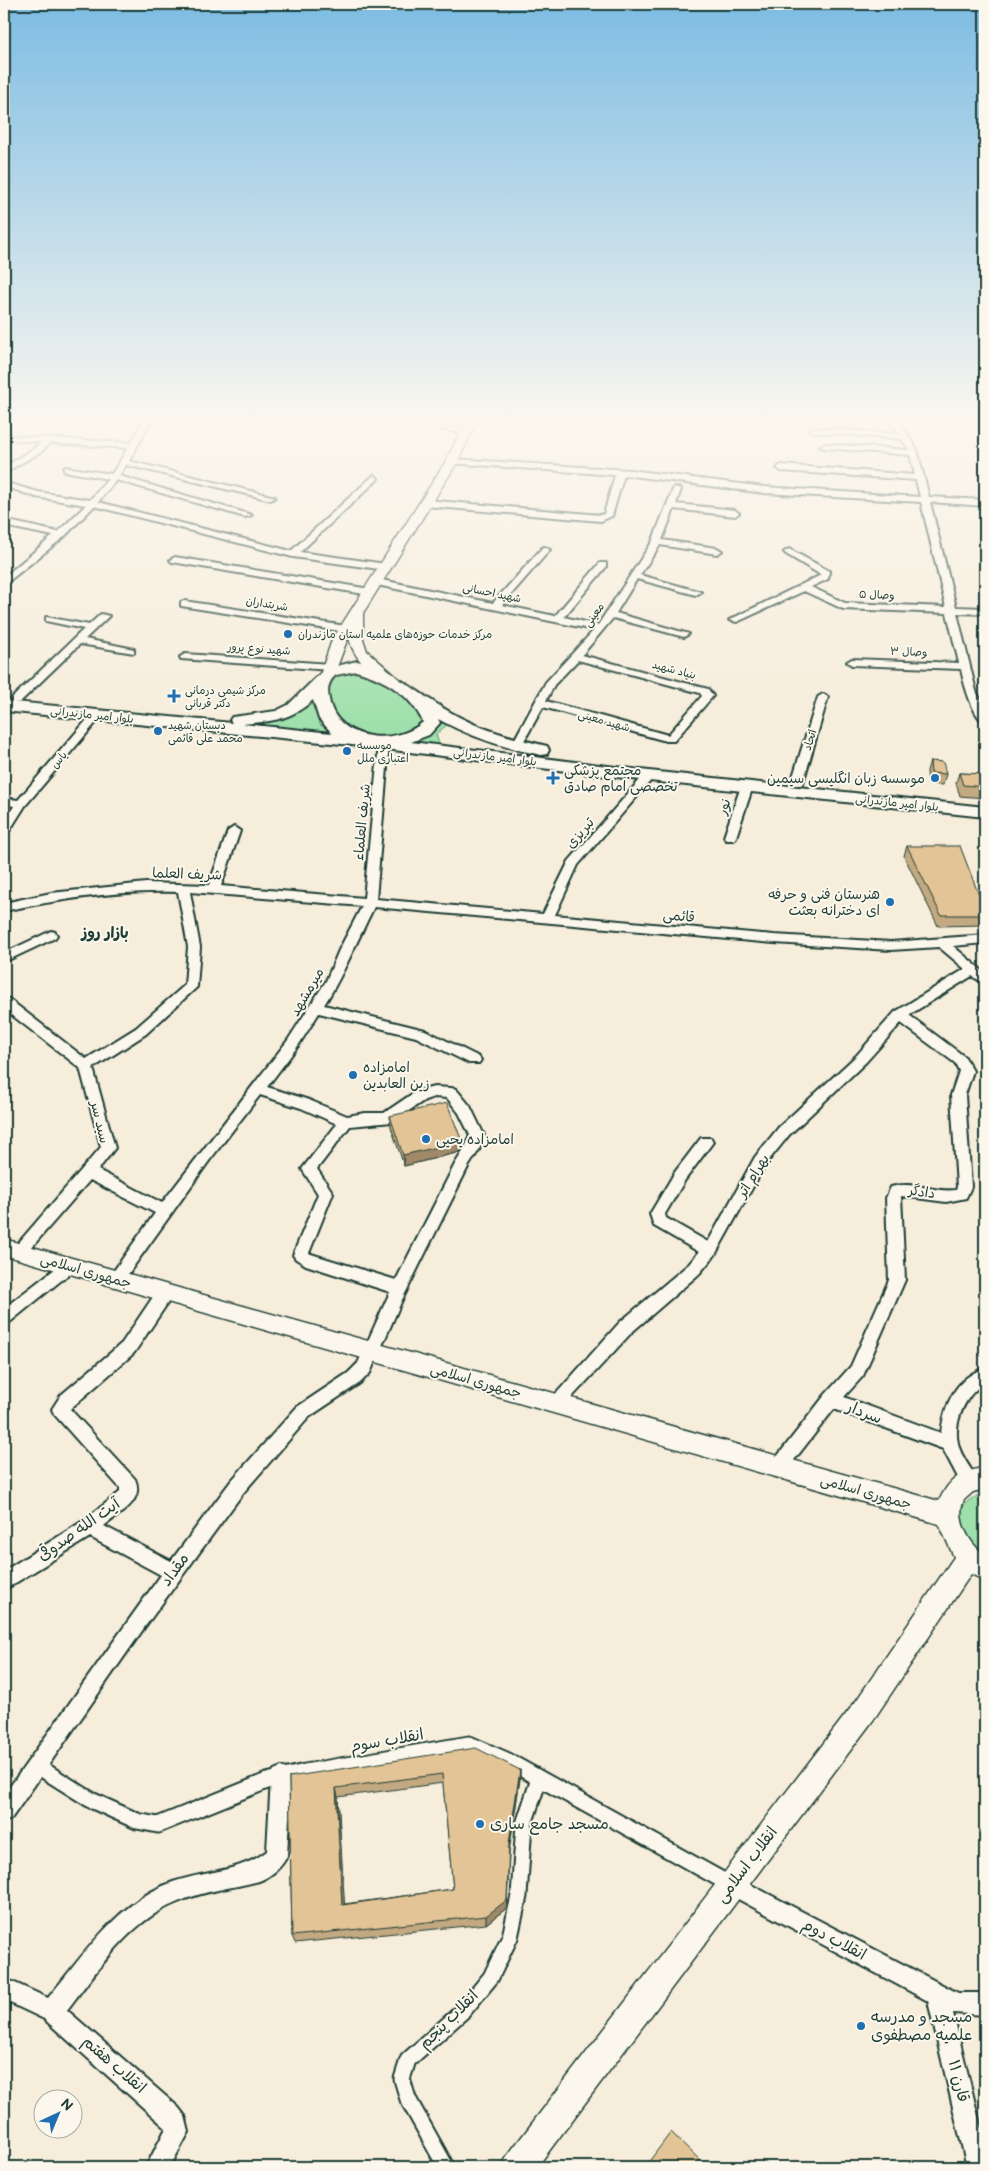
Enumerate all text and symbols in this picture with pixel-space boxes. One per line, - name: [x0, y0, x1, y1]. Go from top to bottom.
- street label: شهید احسانی: [461, 580, 522, 607]
- street label: وصال ۵: [859, 588, 895, 603]
- street label: شربتداران: [245, 594, 289, 615]
- street label: معینی: [581, 600, 608, 630]
- marker: مرکز خدمات حوزه‌های علمیه استان مازندران: [282, 628, 294, 640]
- place label: مرکز خدمات حوزه‌های علمیه استان مازندران: [298, 628, 492, 642]
- street label: شهید نوع پرور: [226, 640, 291, 660]
- street label: وصال ۳: [890, 645, 928, 660]
- street label: بنیاد شهید: [650, 658, 697, 683]
- place label: مرکز شیمی درمانی دکتر قربانی: [185, 684, 266, 711]
- marker: مرکز شیمی درمانی دکتر قربانی: [167, 689, 181, 703]
- street label: بلوار امیر مازندرانی: [50, 704, 134, 727]
- street label: شهید معینی: [576, 707, 631, 736]
- place label: دبستان شهید محمد علی قائمی: [168, 719, 243, 746]
- marker: دبستان شهید محمد علی قائمی: [152, 725, 164, 737]
- street label: اتحاد: [801, 728, 819, 752]
- place label: موسسه اعتباری ملل: [357, 739, 409, 766]
- marker: موسسه اعتباری ملل: [341, 745, 353, 757]
- street label: بلوار امیر مازندرانی: [453, 745, 537, 770]
- street label: یاس: [48, 749, 70, 771]
- place label: مجتمع پزشکی تخصصی امام صادق: [564, 762, 679, 797]
- place label: موسسه زبان انگلیسی سیمین: [767, 770, 925, 788]
- marker: مجتمع پزشکی تخصصی امام صادق: [546, 771, 560, 785]
- marker: موسسه زبان انگلیسی سیمین: [929, 772, 941, 784]
- street label: شریف العلماء: [350, 783, 374, 861]
- street label: بلوار امیر مازندرانی: [855, 792, 939, 815]
- street label: نور: [713, 797, 735, 818]
- street label: تبریزی: [562, 813, 599, 852]
- street label: شریف العلما: [152, 864, 222, 884]
- place label: هنرستان فنی و حرفه ای دخترانه بعثت: [768, 886, 880, 919]
- marker: هنرستان فنی و حرفه ای دخترانه بعثت: [884, 896, 896, 908]
- street label: قائمی: [662, 906, 696, 926]
- district label: بازار روز: [79, 924, 129, 943]
- street label: میرمشهد: [286, 965, 328, 1019]
- place label: امامزاده زین العابدین: [363, 1059, 430, 1092]
- marker: امامزاده زین العابدین: [347, 1069, 359, 1081]
- street label: سید سر: [87, 1098, 113, 1145]
- place label: امامزاده یحیی: [436, 1131, 514, 1148]
- marker: امامزاده یحیی: [420, 1133, 432, 1145]
- street label: بهرام اتر: [733, 1151, 775, 1203]
- street label: دادگر: [907, 1182, 936, 1202]
- street label: جمهوری اسلامی: [38, 1250, 133, 1293]
- street label: جمهوری اسلامی: [428, 1360, 523, 1403]
- street label: سردار: [842, 1397, 885, 1428]
- street label: جمهوری اسلامی: [818, 1471, 913, 1514]
- street label: آیت الله صدوقی: [33, 1492, 125, 1565]
- street label: مقداد: [157, 1550, 193, 1590]
- street label: انقلاب سوم: [349, 1725, 426, 1759]
- place label: مسجد جامع ساری: [490, 1815, 609, 1835]
- marker: مسجد جامع ساری: [474, 1818, 486, 1830]
- street label: انقلاب اسلامی: [712, 1823, 782, 1907]
- street label: انقلاب دوم: [798, 1915, 869, 1967]
- street label: انقلاب پنجم: [415, 1986, 484, 2055]
- place label: مسجد و مدرسه علمیه مصطفوی: [871, 2008, 972, 2045]
- marker: مسجد و مدرسه علمیه مصطفوی: [855, 2020, 867, 2032]
- street label: انقلاب هفتم: [77, 2032, 150, 2099]
- street label: قارن ۱۱: [944, 2058, 972, 2104]
- north arrow: [32, 2088, 82, 2138]
- text: N: [57, 2095, 76, 2115]

